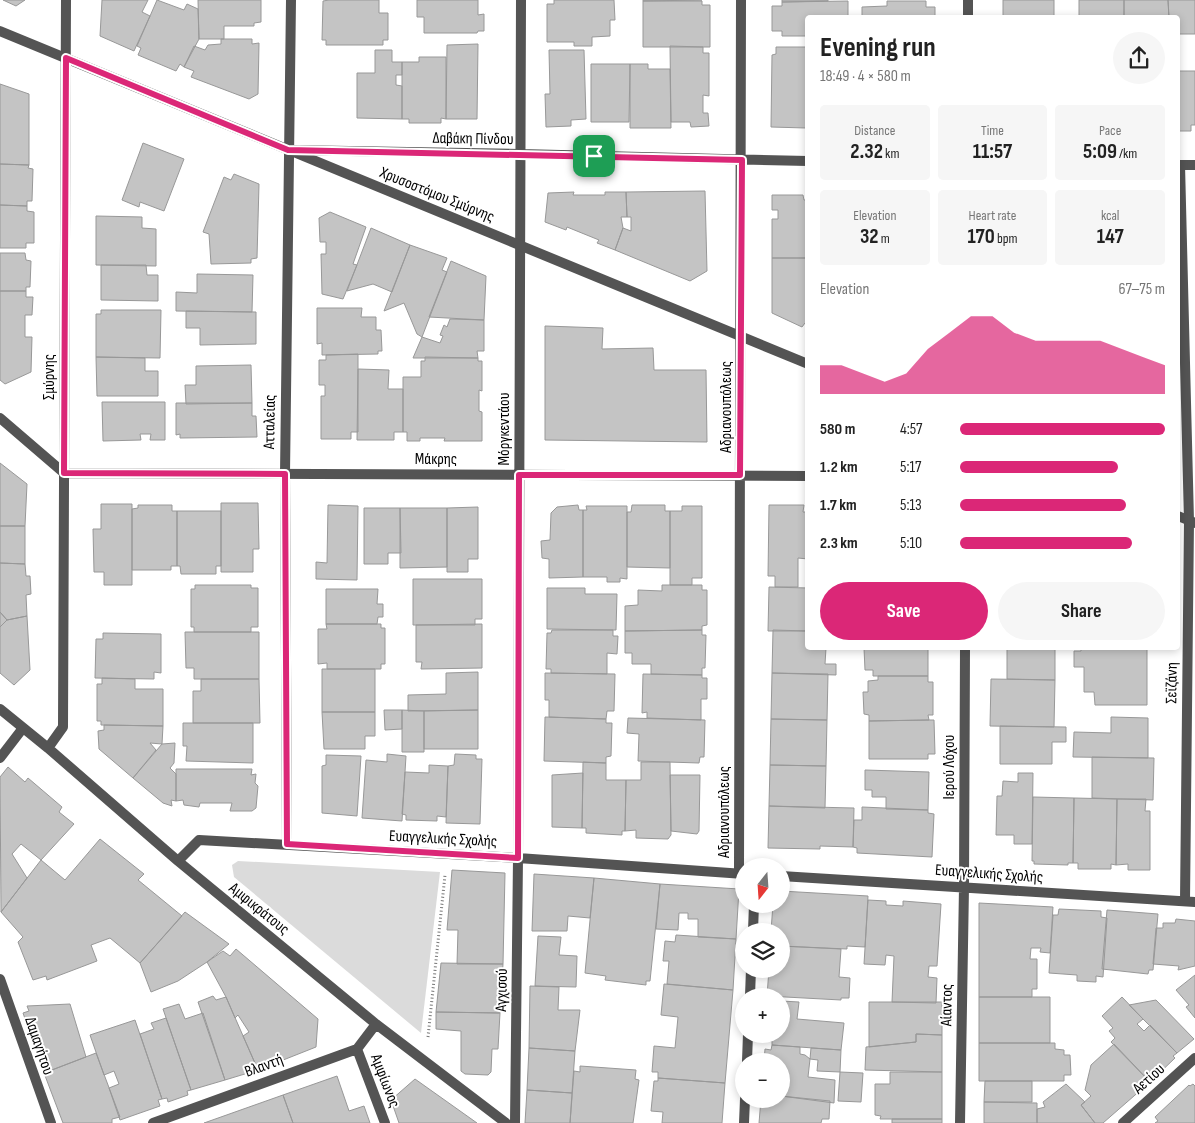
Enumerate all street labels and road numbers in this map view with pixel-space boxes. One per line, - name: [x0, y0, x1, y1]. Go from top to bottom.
- street label: Δαβάκη Πίνδου: [432, 129, 514, 149]
- street label: Χρυσοστόμου Σμύρνης: [376, 163, 497, 227]
- street label: Σμύρνης: [40, 354, 59, 400]
- street label: Αδριανουπόλεως: [717, 361, 736, 454]
- street label: Μόργκεντάου: [495, 392, 514, 466]
- street label: Ατταλείας: [260, 395, 280, 450]
- street label: Μάκρης: [415, 450, 457, 469]
- street label: Σεϊζάνη: [1162, 662, 1182, 704]
- street label: Ιερού Λόχου: [940, 735, 959, 799]
- street label: Αδριανουπόλεως: [715, 766, 734, 859]
- street label: Ευαγγελικής Σχολής: [388, 827, 498, 851]
- street label: Ευαγγελικής Σχολής: [934, 861, 1044, 887]
- street label: Αμφικράτους: [224, 878, 293, 939]
- street label: Αγχισού: [492, 968, 512, 1013]
- street label: Αίαντος: [937, 984, 957, 1027]
- street label: Δαμαγήτου: [20, 1015, 58, 1077]
- street label: Βλαντή: [242, 1050, 286, 1082]
- street label: Αμφίωνος: [366, 1051, 404, 1111]
- street label: Αετίου: [1128, 1060, 1169, 1099]

